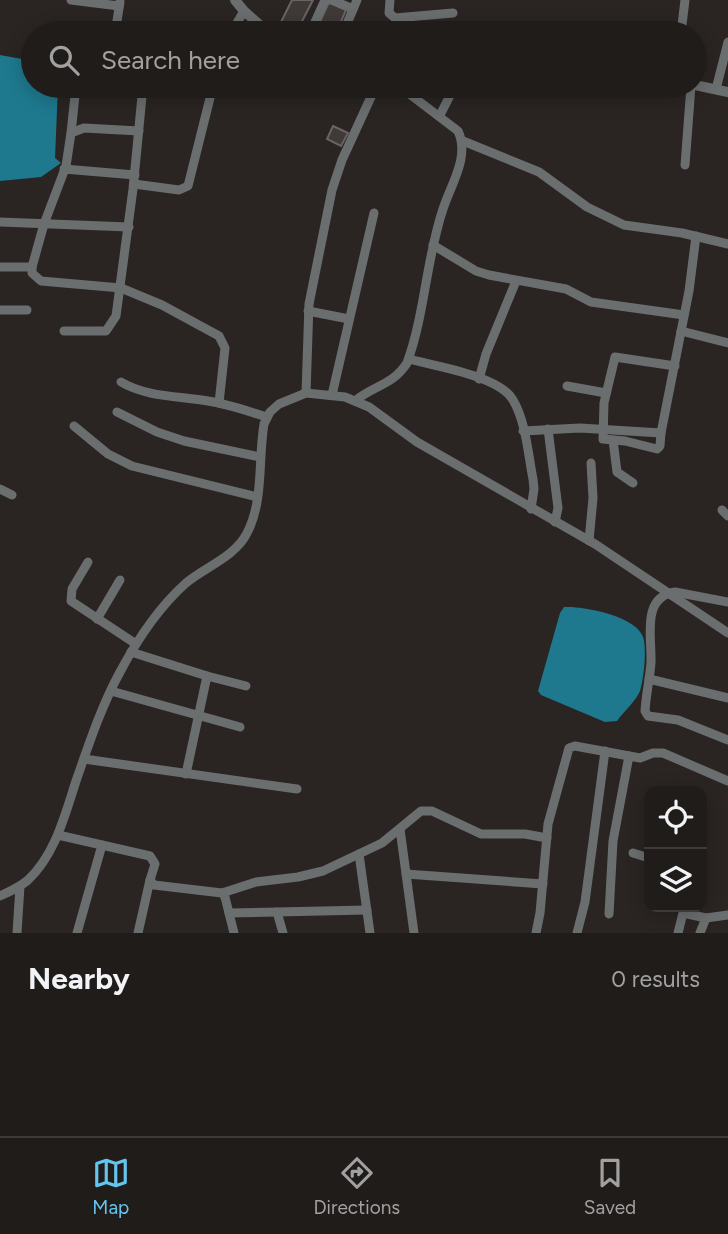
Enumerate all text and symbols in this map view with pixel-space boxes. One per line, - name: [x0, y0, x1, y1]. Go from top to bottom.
- search box: [21, 21, 707, 98]
- icon: search: [45, 41, 83, 79]
- text: Search here: [101, 44, 240, 76]
- map controls: [644, 786, 707, 912]
- button: locate: [644, 786, 707, 849]
- button: layers: [644, 849, 707, 912]
- text: Nearby: [28, 960, 130, 997]
- text: 0 results: [611, 965, 700, 993]
- tab: Map: [92, 1154, 130, 1219]
- tab: Directions: [313, 1154, 400, 1219]
- tab: Saved: [584, 1154, 636, 1219]

